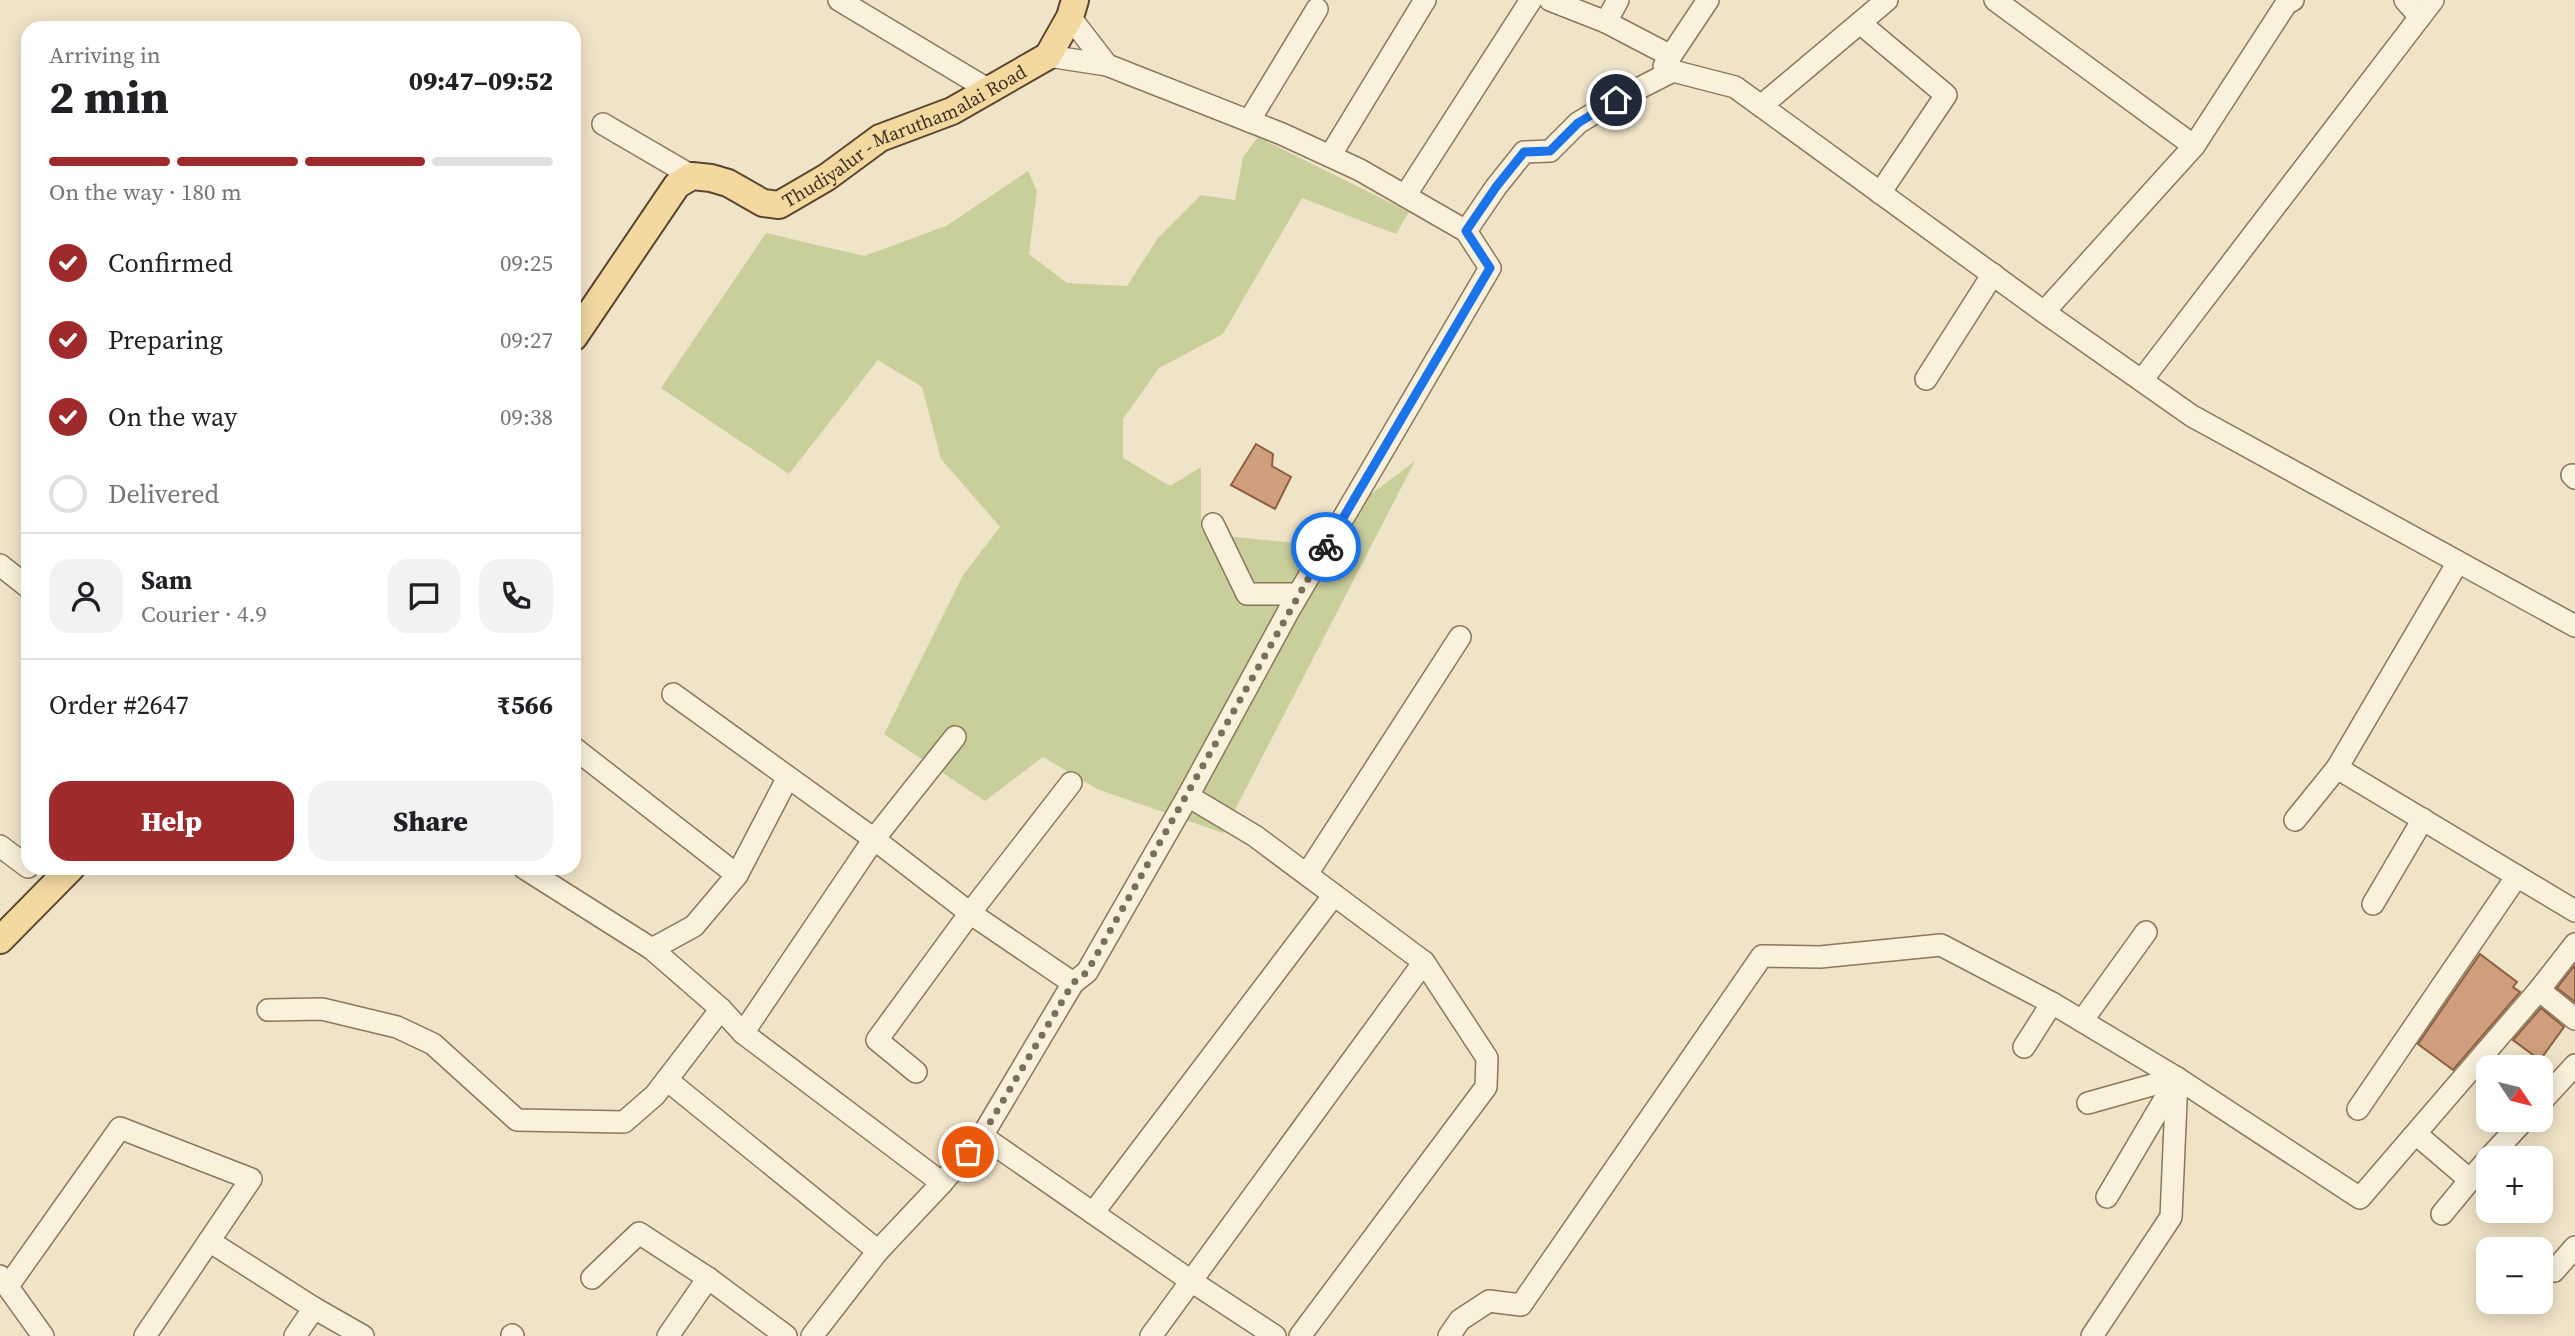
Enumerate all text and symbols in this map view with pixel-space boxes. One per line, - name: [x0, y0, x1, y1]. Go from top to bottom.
- text: Arriving in: [49, 39, 161, 71]
- street label: Thudiyalur - Maruthamalai Road: [777, 58, 1031, 213]
- text: 09:47–09:52: [409, 63, 553, 99]
- text: 2 min: [49, 65, 169, 128]
- pin: [1586, 70, 1646, 130]
- icon: home: [1597, 81, 1635, 119]
- text: On the way · 180 m: [49, 176, 242, 208]
- icon: check: [49, 244, 87, 282]
- text: Confirmed: [108, 245, 233, 281]
- text: 09:25: [500, 247, 553, 279]
- icon: check: [49, 321, 87, 359]
- text: Preparing: [108, 322, 223, 358]
- text: 09:27: [500, 324, 553, 356]
- icon: check: [49, 398, 87, 436]
- text: On the way: [108, 399, 237, 435]
- text: 09:38: [500, 401, 553, 433]
- text: Delivered: [108, 476, 219, 512]
- courier: [1291, 512, 1361, 582]
- icon: bike: [1307, 528, 1345, 566]
- button: person: [49, 559, 123, 633]
- button: chat: [387, 559, 461, 633]
- button: phone: [479, 559, 553, 633]
- text: Sam: [141, 562, 192, 598]
- text: Courier · 4.9: [141, 598, 267, 630]
- text: Order #2647: [49, 687, 189, 723]
- text: ₹566: [497, 687, 553, 723]
- button: Help: [49, 781, 294, 861]
- button: Share: [308, 781, 553, 861]
- north arrow: [2476, 1055, 2553, 1132]
- map controls: [2476, 1055, 2553, 1314]
- pin: [938, 1122, 998, 1182]
- icon: bag: [949, 1133, 987, 1171]
- button: +: [2476, 1146, 2553, 1223]
- button: −: [2476, 1237, 2553, 1314]

